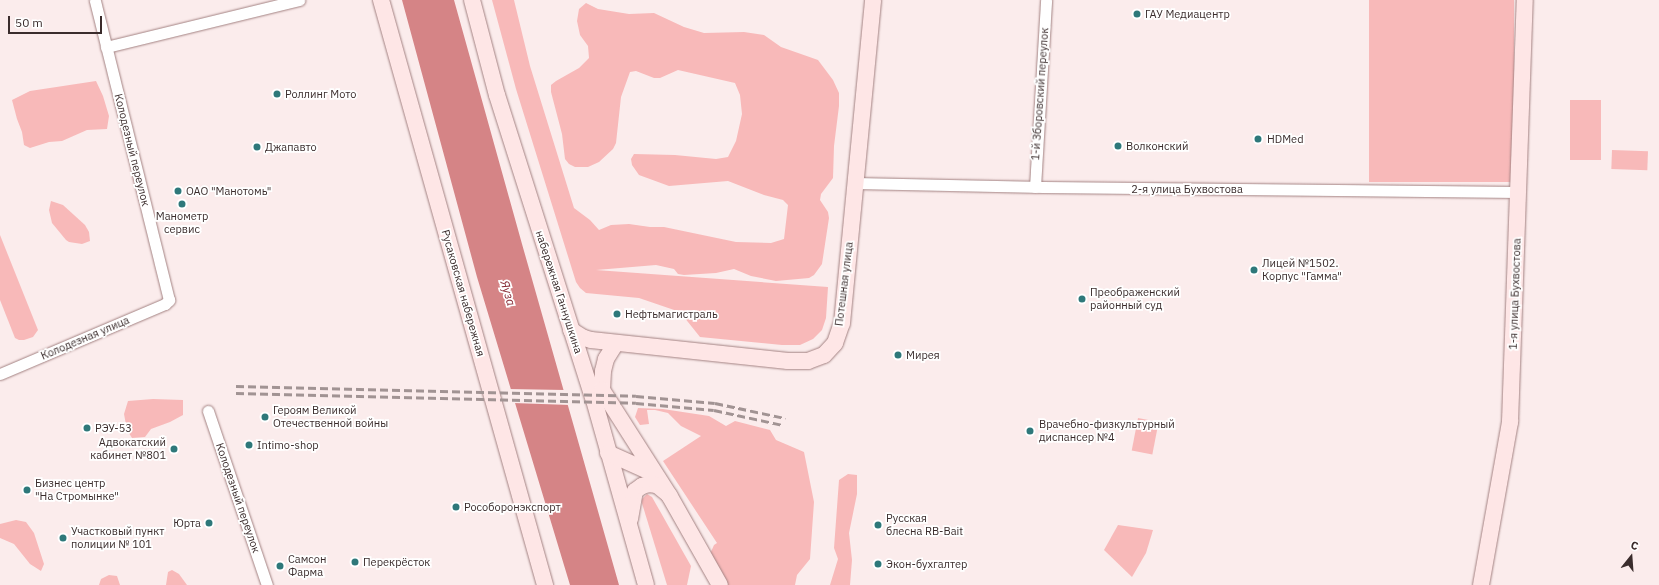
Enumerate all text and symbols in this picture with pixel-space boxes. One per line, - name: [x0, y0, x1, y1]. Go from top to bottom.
- place label: ГАУ Медиацентр: [1145, 7, 1230, 21]
- scale bar: [10, 8, 104, 34]
- marker: ГАУ Медиацентр: [1132, 9, 1142, 19]
- text: 50 m: [15, 15, 43, 30]
- street label: 1-й Зборовский переулок: [1029, 27, 1051, 161]
- place label: Роллинг Мото: [285, 87, 356, 101]
- marker: Роллинг Мото: [272, 89, 282, 99]
- street label: Колодезный переулок: [112, 92, 152, 208]
- place label: HDMed: [1267, 132, 1304, 146]
- marker: HDMed: [1252, 133, 1264, 145]
- place label: Волконский: [1126, 139, 1189, 153]
- place label: Джапавто: [265, 140, 317, 154]
- marker: Волконский: [1113, 141, 1123, 151]
- marker: Джапавто: [252, 142, 262, 152]
- street label: 2-я улица Бухвостова: [1131, 182, 1243, 196]
- place label: ОАО "Манотомь": [186, 184, 271, 198]
- marker: ОАО "Манотомь": [173, 186, 183, 196]
- marker: Манометр сервис: [177, 199, 187, 209]
- place label: Манометр сервис: [156, 210, 208, 236]
- street label: Русаковская набережная: [439, 228, 487, 358]
- street label: набережная Ганнушкина: [533, 229, 585, 355]
- street label: 1-я улица Бухвостова: [1506, 238, 1524, 350]
- street label: Потешная улица: [832, 241, 856, 327]
- place label: Лицей №1502. Корпус "Гамма": [1262, 257, 1342, 283]
- marker: Лицей №1502. Корпус "Гамма": [1249, 265, 1259, 275]
- water label: Яуза: [497, 278, 519, 308]
- place label: Преображенский районный суд: [1090, 286, 1180, 312]
- marker: Преображенский районный суд: [1077, 294, 1087, 304]
- place label: Нефтьмагистраль: [625, 307, 718, 321]
- marker: Нефтьмагистраль: [612, 309, 622, 319]
- street label: Колодезная улица: [39, 313, 131, 363]
- place label: Мирея: [906, 348, 940, 362]
- marker: Мирея: [893, 350, 903, 360]
- place label: Героям Великой Отечественной войны: [273, 404, 388, 430]
- marker: Героям Великой Отечественной войны: [260, 412, 270, 422]
- place label: Врачебно-физкультурный диспансер №4: [1039, 418, 1175, 444]
- place label: РЭУ-53: [95, 421, 132, 435]
- marker: РЭУ-53: [82, 423, 92, 433]
- marker: Врачебно-физкультурный диспансер №4: [1024, 425, 1036, 437]
- place label: Адвокатский кабинет №801: [90, 436, 166, 462]
- place label: Intimo-shop: [257, 438, 319, 452]
- marker: Intimo-shop: [244, 440, 254, 450]
- street label: Колодезный переулок: [213, 441, 263, 555]
- marker: Адвокатский кабинет №801: [169, 444, 179, 454]
- place label: Бизнес центр "На Стромынке": [35, 477, 119, 503]
- marker: Бизнес центр "На Стромынке": [22, 485, 32, 495]
- place label: Рособоронэкспорт: [464, 500, 561, 514]
- marker: Рособоронэкспорт: [451, 502, 461, 512]
- place label: Русская блесна RB-Bait: [886, 512, 963, 538]
- place label: Юрта: [173, 516, 201, 530]
- marker: Юрта: [204, 518, 214, 528]
- marker: Русская блесна RB-Bait: [873, 520, 883, 530]
- place label: Участковый пункт полиции № 101: [71, 525, 164, 551]
- marker: Участковый пункт полиции № 101: [58, 533, 68, 543]
- north arrow: [1611, 537, 1651, 577]
- text: С: [1629, 538, 1640, 553]
- place label: Самсон Фарма: [288, 553, 326, 579]
- place label: Перекрёсток: [363, 555, 430, 569]
- marker: Перекрёсток: [350, 557, 360, 567]
- place label: Экон-бухгалтер: [886, 557, 967, 571]
- marker: Экон-бухгалтер: [873, 559, 883, 569]
- marker: Самсон Фарма: [275, 561, 285, 571]

